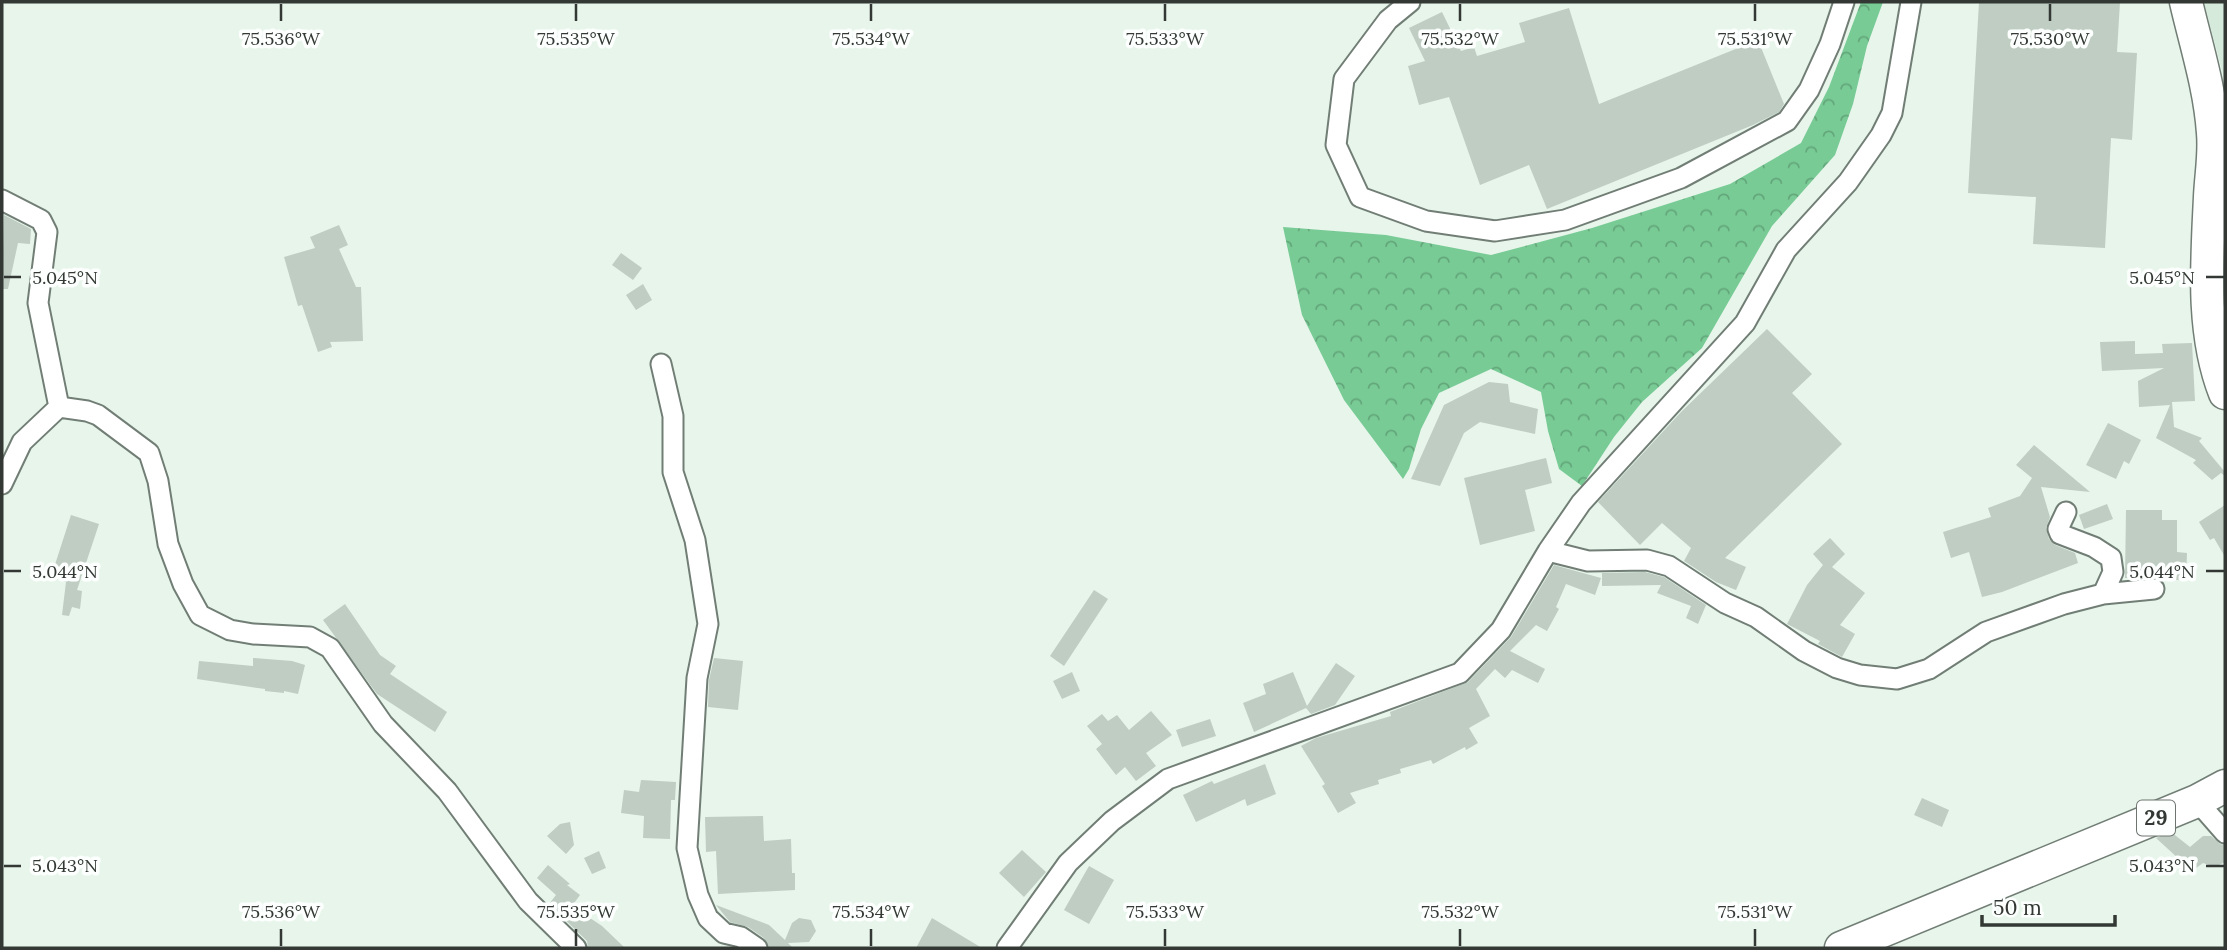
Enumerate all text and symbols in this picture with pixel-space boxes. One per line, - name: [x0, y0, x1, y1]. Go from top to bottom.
- text: 75.536°W: [242, 27, 321, 50]
- text: 75.535°W: [537, 27, 616, 50]
- text: 75.534°W: [832, 27, 911, 50]
- text: 75.533°W: [1126, 27, 1205, 50]
- text: 75.532°W: [1421, 27, 1500, 50]
- text: 75.531°W: [1718, 27, 1793, 50]
- text: 75.530°W: [2011, 27, 2090, 50]
- text: 5.045°N: [32, 266, 98, 289]
- text: 5.045°N: [2129, 266, 2195, 289]
- text: 5.044°N: [32, 560, 98, 583]
- text: 5.044°N: [2129, 560, 2195, 583]
- road number: 29: [2137, 800, 2175, 836]
- text: 5.043°N: [32, 854, 98, 877]
- text: 5.043°N: [2129, 854, 2195, 877]
- scale bar: [1982, 884, 2115, 928]
- text: 50 m: [1993, 894, 2042, 921]
- text: 75.536°W: [242, 900, 321, 923]
- text: 75.535°W: [537, 900, 616, 923]
- text: 75.534°W: [832, 900, 911, 923]
- text: 75.533°W: [1126, 900, 1205, 923]
- text: 75.532°W: [1421, 900, 1500, 923]
- text: 75.531°W: [1718, 900, 1793, 923]

